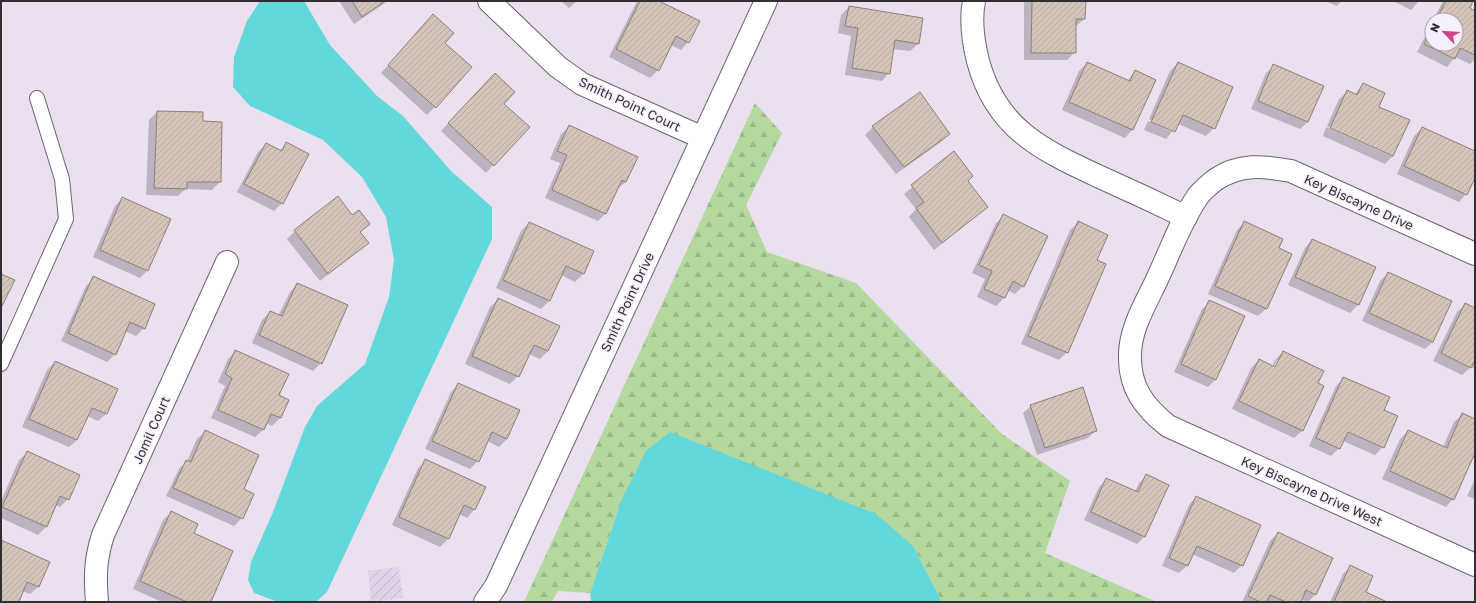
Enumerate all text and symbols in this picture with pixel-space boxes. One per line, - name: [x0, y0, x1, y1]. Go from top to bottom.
- north arrow: [1424, 12, 1464, 52]
- text: N: [1427, 21, 1442, 34]
- street label: Smith Point Court: [576, 73, 684, 135]
- street label: Key Biscayne Drive: [1302, 171, 1416, 233]
- street label: Smith Point Drive: [597, 250, 657, 354]
- street label: Jomil Court: [129, 394, 173, 466]
- street label: Key Biscayne Drive West: [1239, 453, 1385, 529]

